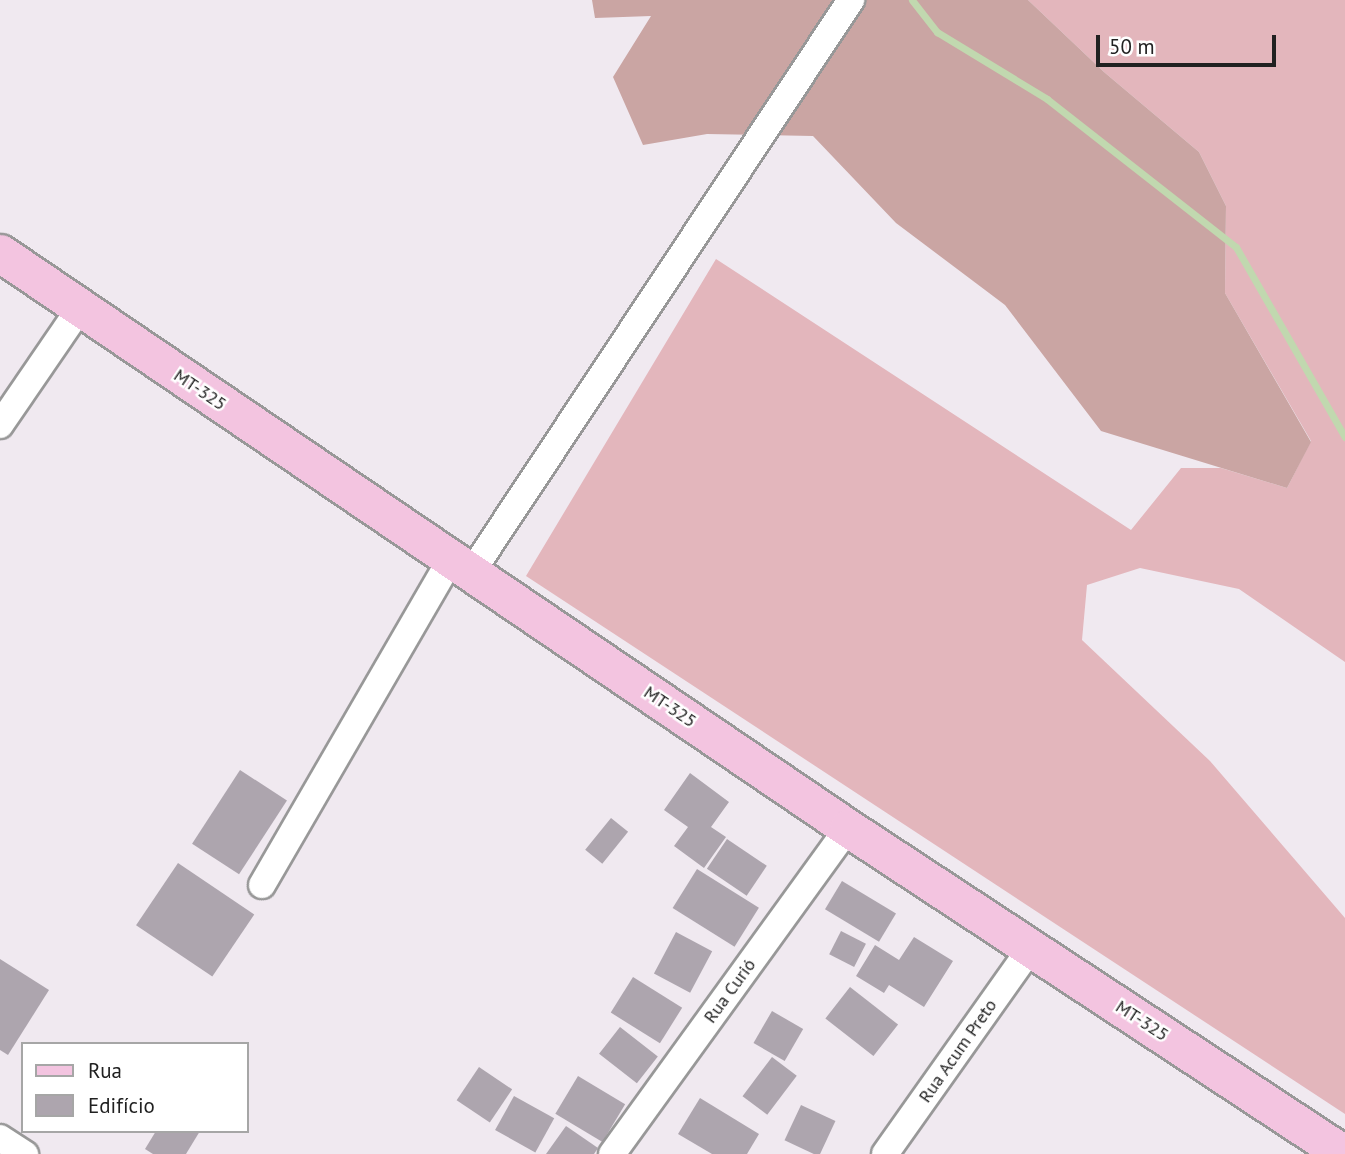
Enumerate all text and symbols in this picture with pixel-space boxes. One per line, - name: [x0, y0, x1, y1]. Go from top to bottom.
- scale bar: [1100, 21, 1280, 65]
- text: 50 m: [1109, 33, 1155, 60]
- street label: MT-325: [170, 365, 230, 415]
- street label: MT-325: [640, 682, 700, 732]
- street label: Rua Curió: [699, 955, 761, 1027]
- street label: Rua Acum Preto: [914, 995, 1002, 1107]
- street label: MT-325: [1112, 996, 1172, 1046]
- legend: [21, 1042, 248, 1133]
- text: Rua: [88, 1057, 122, 1084]
- text: Edifício: [88, 1092, 155, 1119]

